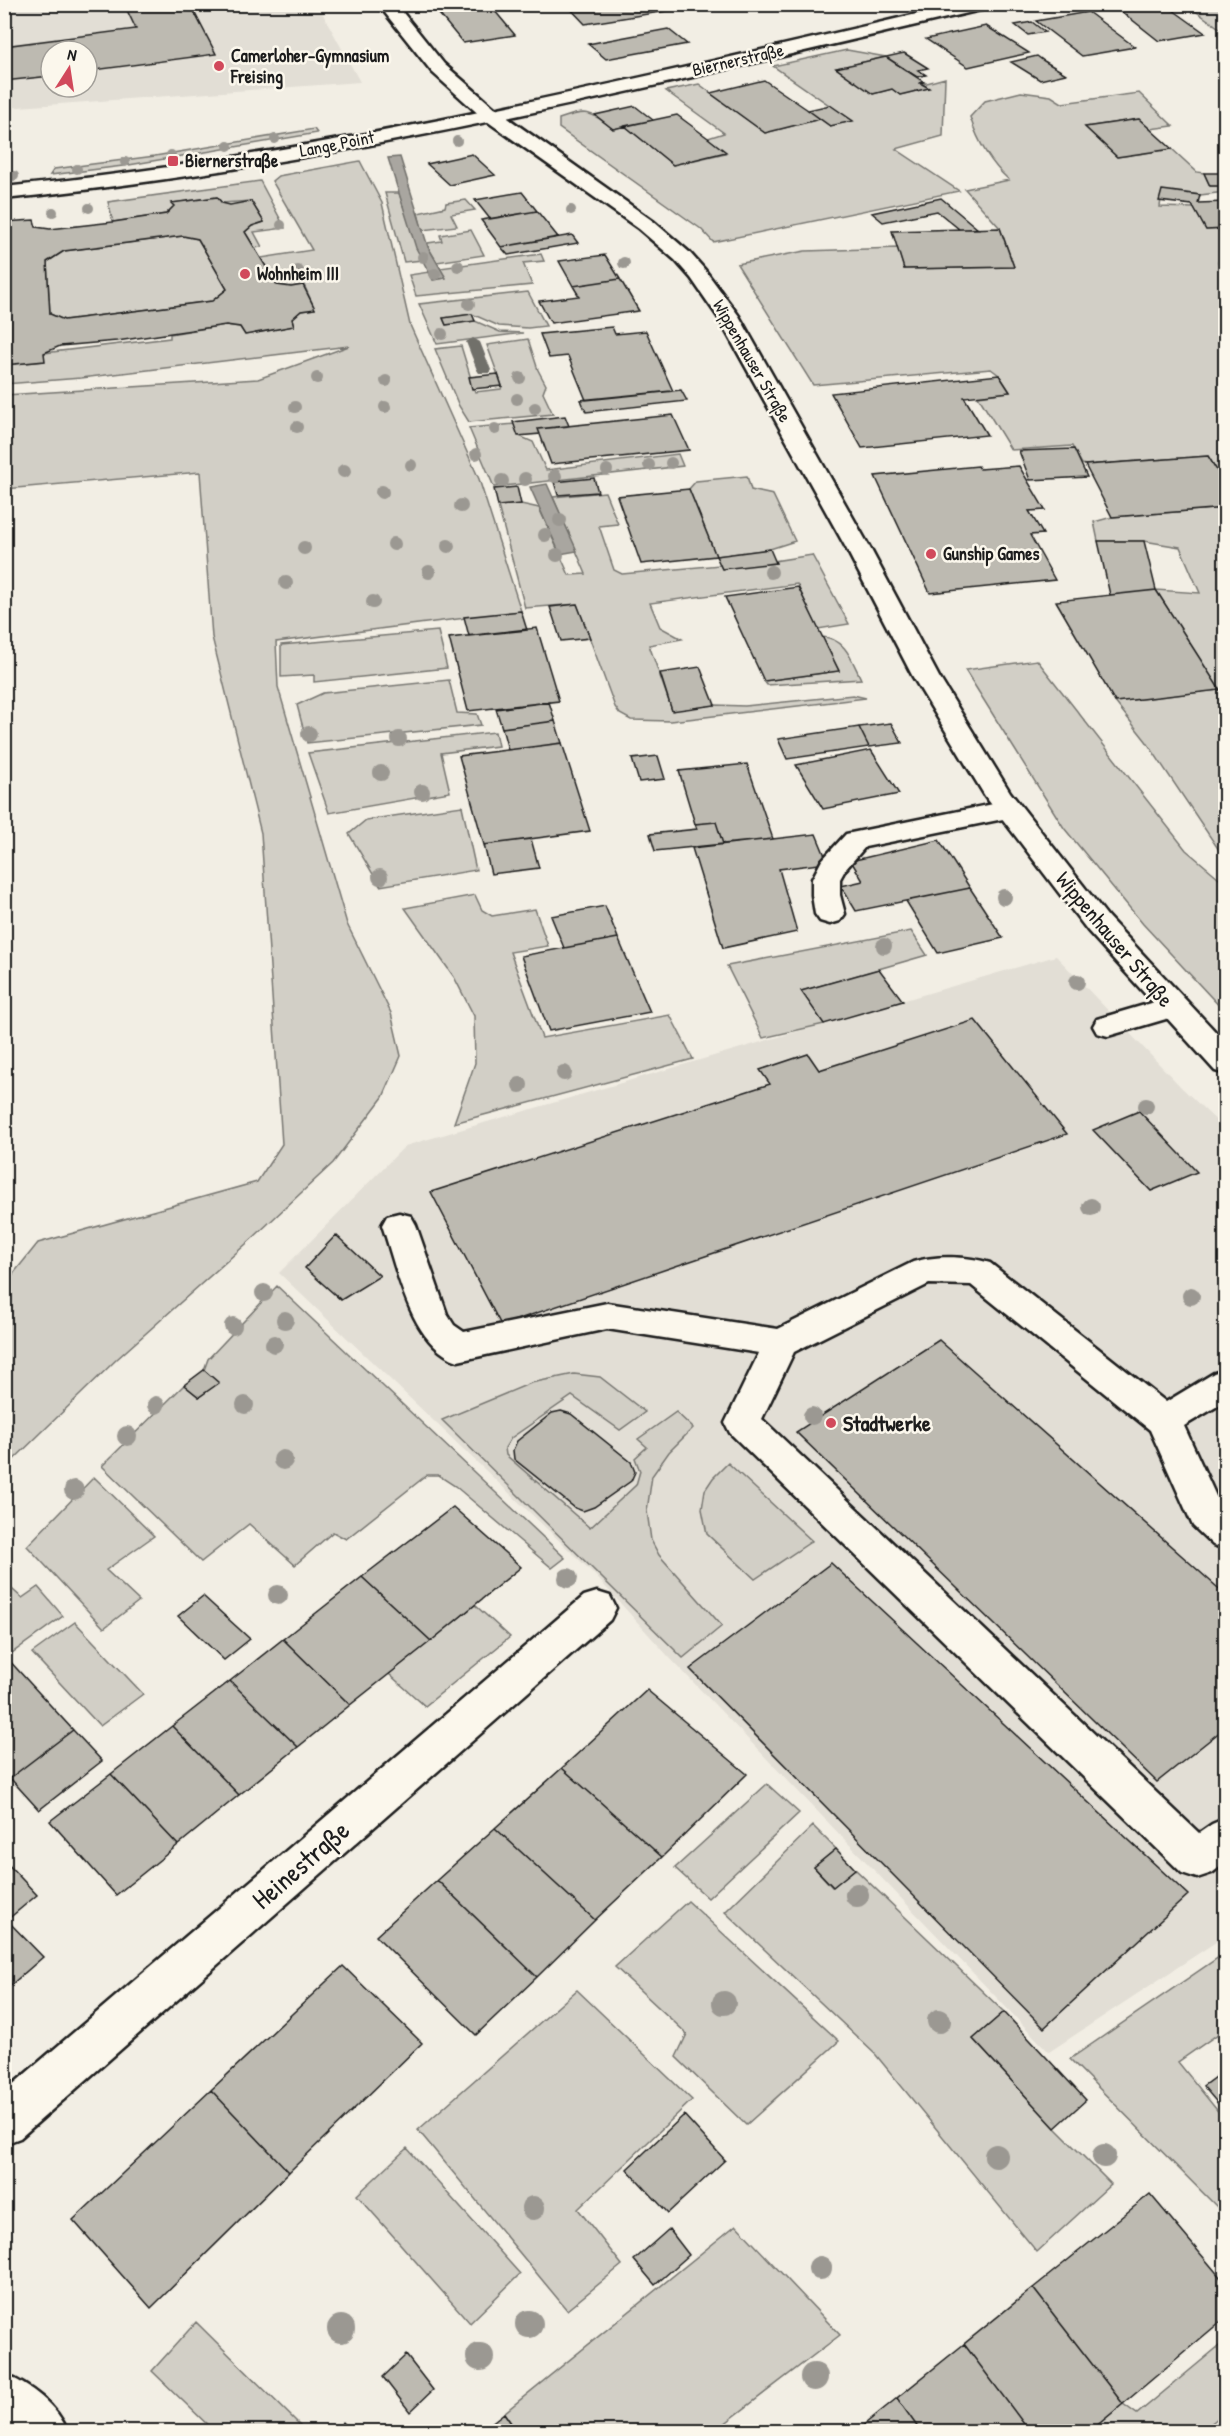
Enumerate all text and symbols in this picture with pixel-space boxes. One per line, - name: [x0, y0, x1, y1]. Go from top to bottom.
- street label: Biernerstraße: [690, 37, 786, 82]
- north arrow: [39, 39, 99, 99]
- text: N: [66, 43, 79, 66]
- place label: Camerloher-Gymnasium Freising: [230, 43, 389, 90]
- marker: Camerloher-Gymnasium Freising: [212, 59, 226, 73]
- street label: Lange Point: [297, 124, 377, 163]
- place label: Biernerstraße: [185, 148, 279, 174]
- marker: Biernerstraße: [166, 154, 180, 168]
- place label: Wohnheim III: [257, 261, 339, 286]
- marker: Wohnheim III: [238, 267, 252, 281]
- street label: Wippenhauser Straße: [707, 295, 798, 427]
- place label: Gunship Games: [943, 541, 1039, 567]
- marker: Gunship Games: [924, 547, 938, 561]
- street label: Wippenhauser Straße: [1049, 865, 1181, 1013]
- place label: Stadtwerke: [843, 1408, 931, 1438]
- marker: Stadtwerke: [824, 1416, 838, 1430]
- street label: Heinestraße: [244, 1812, 358, 1917]

